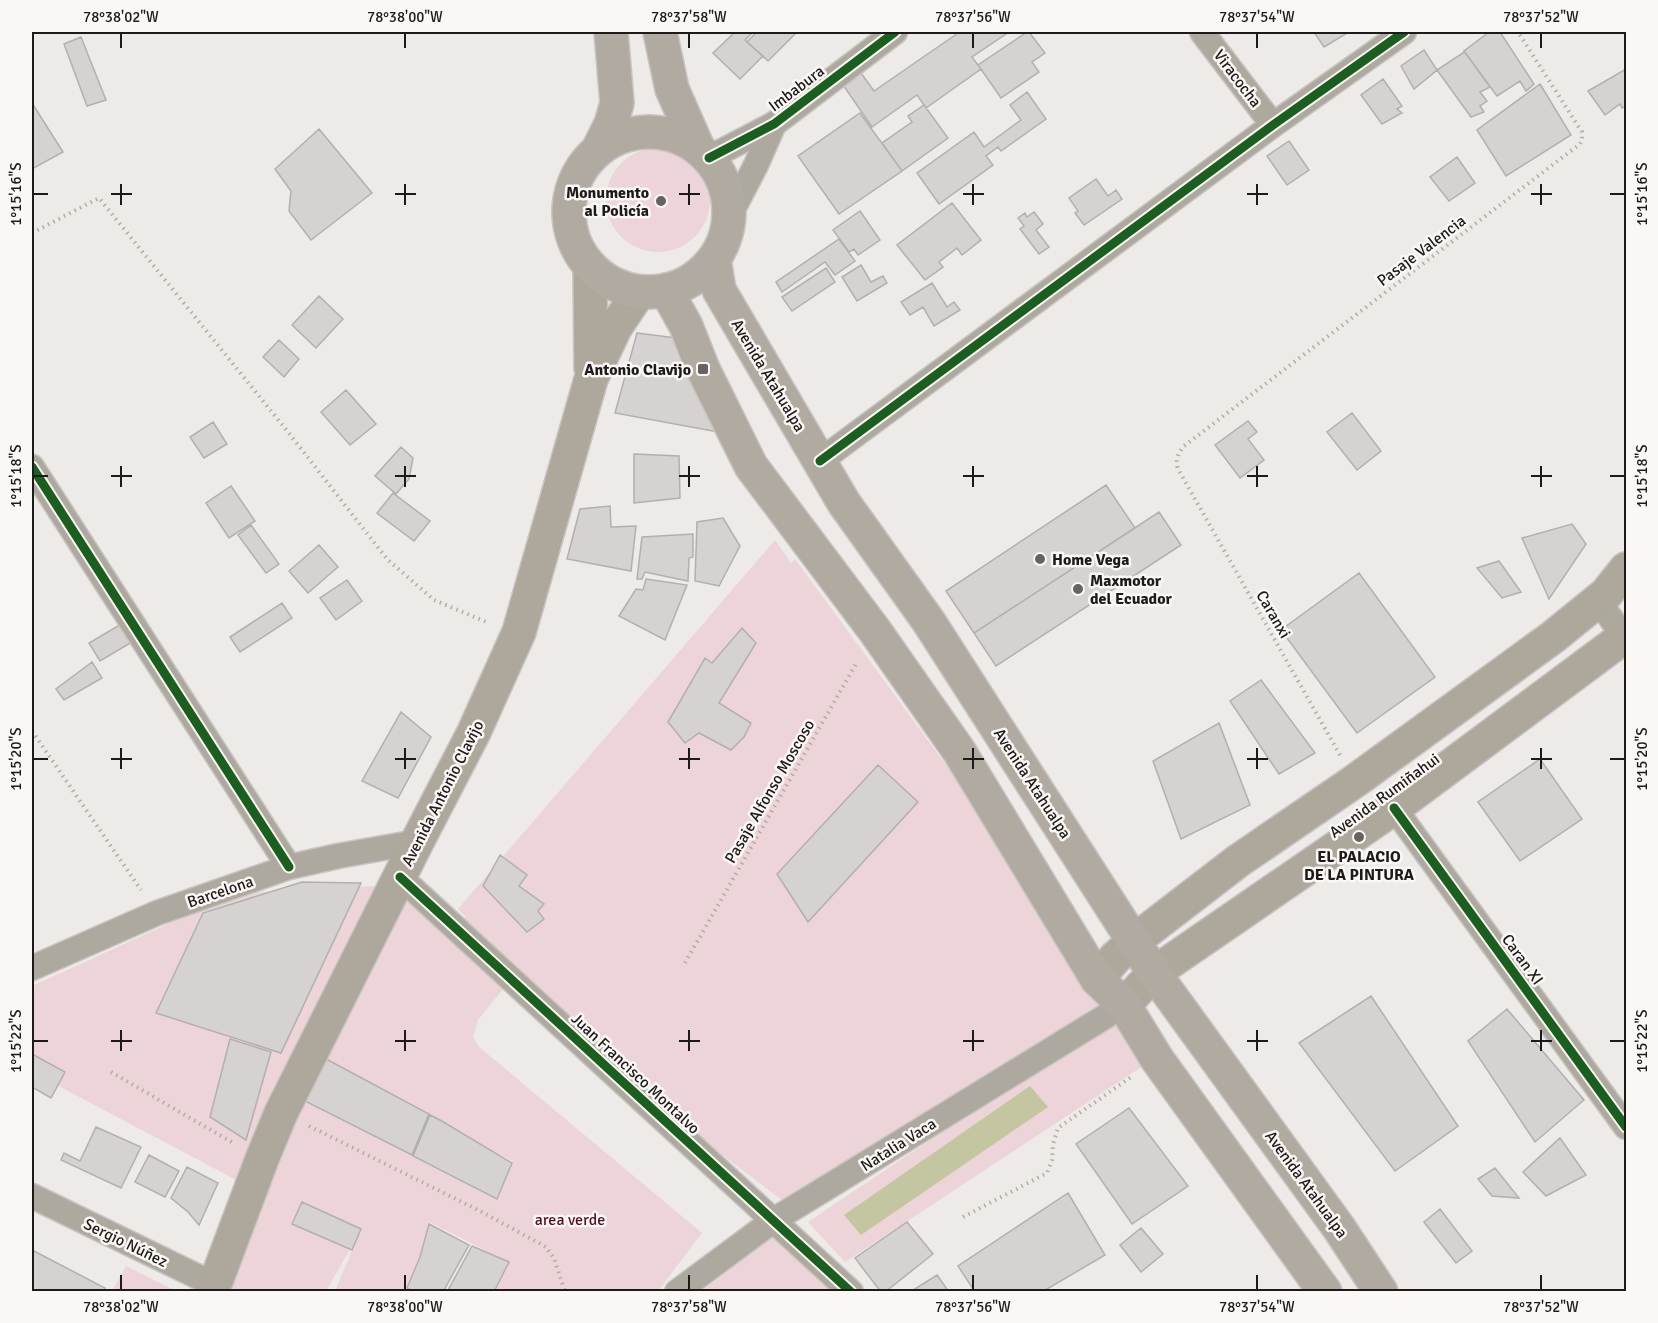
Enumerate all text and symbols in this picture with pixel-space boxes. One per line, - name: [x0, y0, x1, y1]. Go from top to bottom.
- text: 78°38'02"W: [83, 8, 159, 26]
- text: 78°38'00"W: [367, 8, 443, 26]
- text: 78°37'58"W: [651, 8, 727, 26]
- text: 78°37'56"W: [935, 8, 1011, 26]
- text: 78°37'54"W: [1219, 8, 1295, 26]
- text: 78°37'52"W: [1503, 8, 1579, 26]
- street label: Viracocha: [1209, 46, 1265, 112]
- street label: Imbabura: [765, 61, 829, 116]
- text: 1°15'16"S: [7, 162, 25, 226]
- text: 1°15'16"S: [1633, 162, 1651, 226]
- place label: Monumento al Policía: [566, 183, 649, 221]
- marker: Monumento al Policía: [654, 194, 668, 208]
- street label: Pasaje Valencia: [1373, 211, 1470, 291]
- street label: Avenida Atahualpa: [727, 316, 810, 435]
- place label: Antonio Clavijo: [584, 360, 691, 380]
- marker: Antonio Clavijo: [696, 362, 710, 376]
- text: 1°15'18"S: [7, 444, 25, 508]
- text: 1°15'18"S: [1633, 444, 1651, 508]
- place label: Home Vega: [1052, 550, 1129, 570]
- marker: Home Vega: [1033, 552, 1047, 566]
- place label: Maxmotor del Ecuador: [1090, 571, 1173, 609]
- marker: Maxmotor del Ecuador: [1071, 582, 1085, 596]
- street label: Caranxi: [1251, 587, 1295, 642]
- street label: Pasaje Alfonso Moscoso: [721, 716, 819, 867]
- street label: Avenida Antonio Clavijo: [397, 717, 488, 870]
- street label: Avenida Atahualpa: [989, 724, 1075, 843]
- text: 1°15'20"S: [7, 727, 25, 791]
- text: 1°15'20"S: [1633, 727, 1651, 791]
- street label: Avenida Rumiñahui: [1326, 749, 1444, 843]
- marker: EL PALACIO DE LA PINTURA: [1352, 830, 1366, 844]
- place label: EL PALACIO DE LA PINTURA: [1304, 847, 1415, 885]
- street label: Barcelona: [185, 871, 256, 913]
- street label: Caran XI: [1497, 930, 1547, 989]
- text: 1°15'22"S: [7, 1009, 25, 1073]
- street label: Juan Francisco Montalvo: [567, 1009, 704, 1139]
- text: 1°15'22"S: [1633, 1009, 1651, 1073]
- street label: Natalia Vaca: [857, 1114, 940, 1176]
- street label: Avenida Atahualpa: [1261, 1127, 1352, 1242]
- park label: area verde: [535, 1210, 605, 1230]
- street label: Sergio Núñez: [80, 1214, 171, 1272]
- text: 78°38'02"W: [83, 1298, 159, 1316]
- text: 78°38'00"W: [367, 1298, 443, 1316]
- text: 78°37'58"W: [651, 1298, 727, 1316]
- text: 78°37'56"W: [935, 1298, 1011, 1316]
- text: 78°37'54"W: [1219, 1298, 1295, 1316]
- text: 78°37'52"W: [1503, 1298, 1579, 1316]

